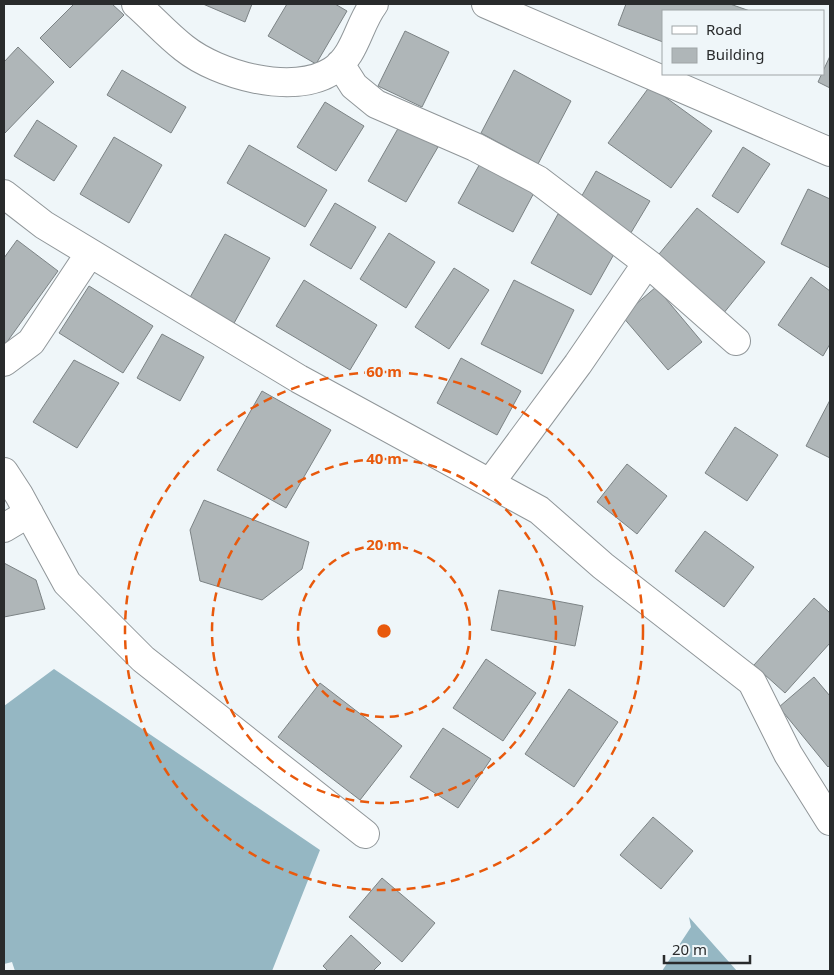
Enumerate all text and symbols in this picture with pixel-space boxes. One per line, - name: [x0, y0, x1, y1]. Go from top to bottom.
- legend: [662, 10, 824, 75]
- text: Road: [706, 19, 742, 39]
- text: Building: [706, 44, 764, 64]
- text: 60 m: [366, 361, 402, 381]
- text: 40 m: [366, 448, 402, 468]
- text: 20 m: [366, 534, 402, 554]
- centre of rings: [375, 622, 393, 640]
- scale bar: [664, 932, 750, 964]
- text: 20 m: [672, 939, 707, 959]

